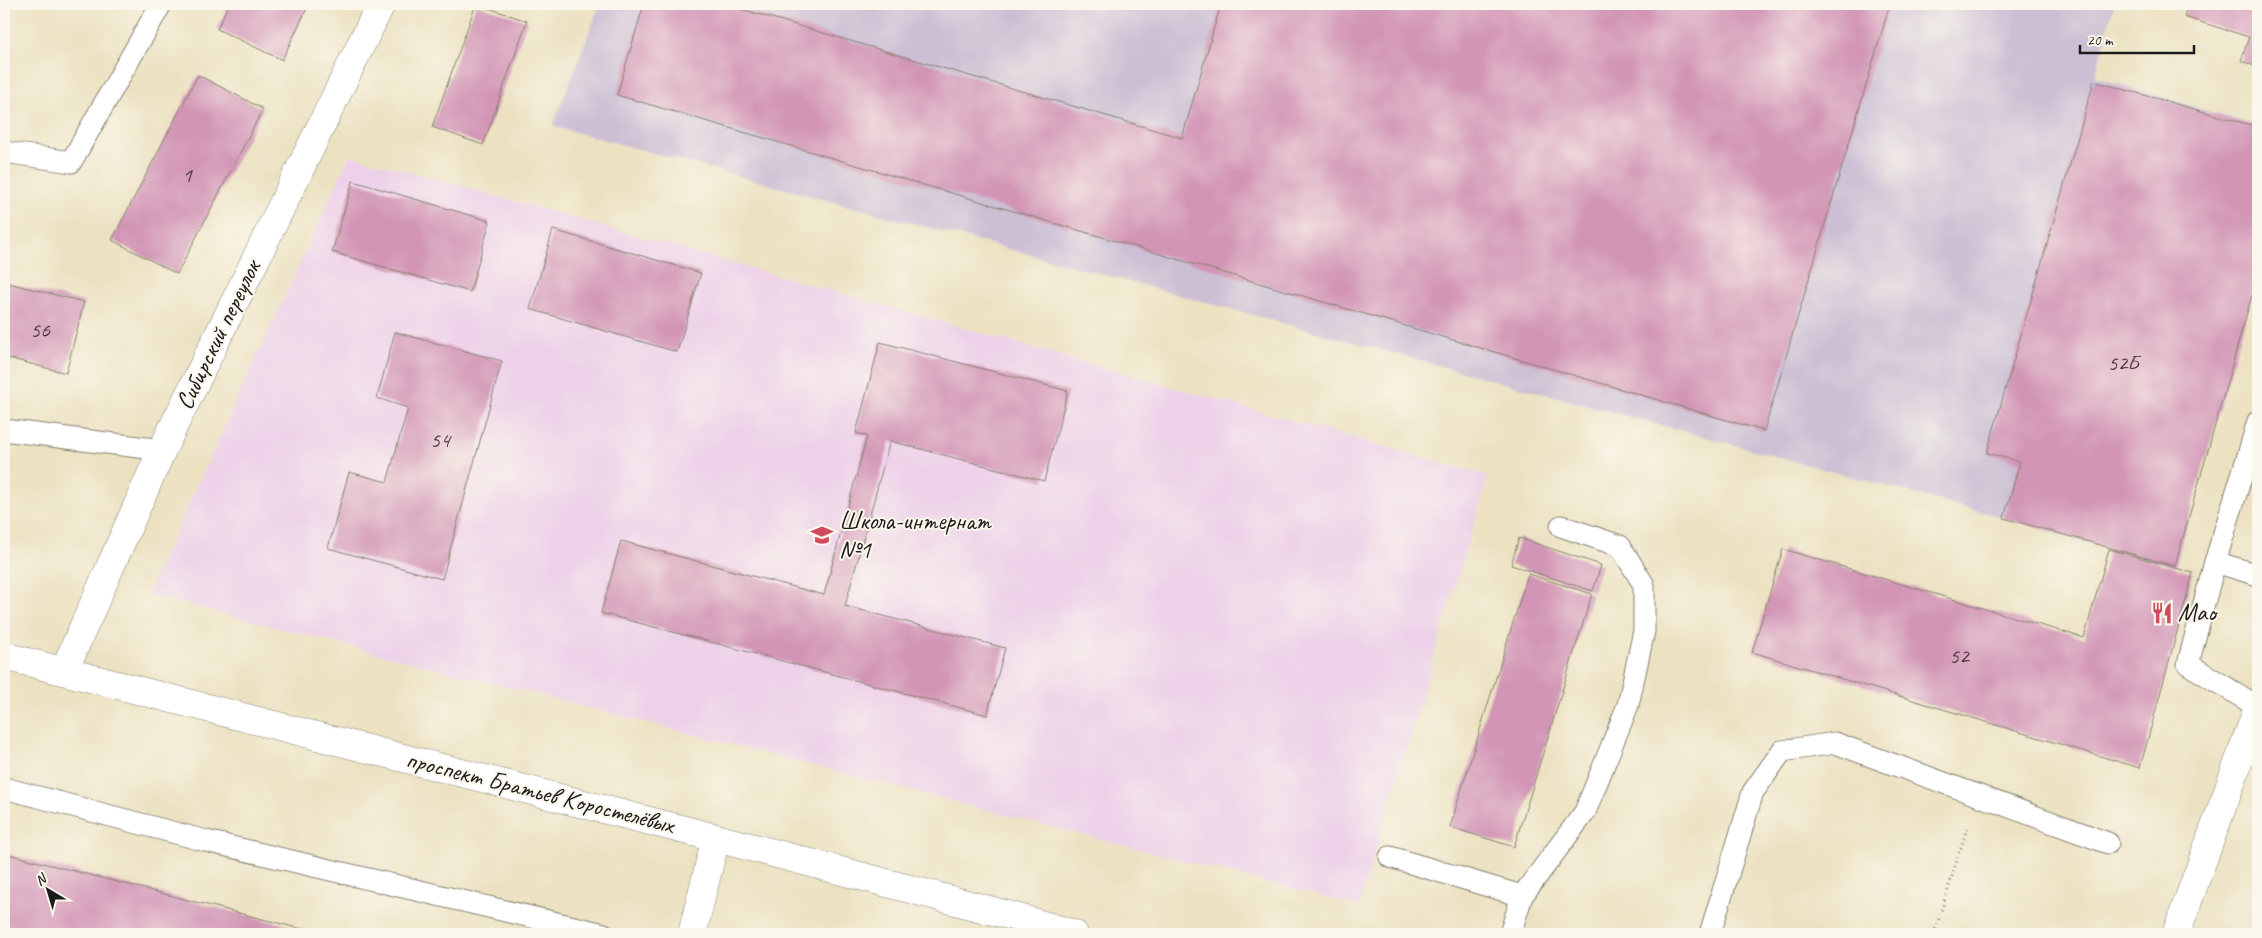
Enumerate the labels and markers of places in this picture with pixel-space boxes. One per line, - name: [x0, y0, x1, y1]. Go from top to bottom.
- place label: Школа-интернат №1: [839, 505, 992, 566]
- school or university icon: Школа-интернат №1: [809, 522, 835, 548]
- place label: Мао: [2178, 597, 2219, 629]
- restaurant icon: Мао: [2149, 600, 2175, 626]

